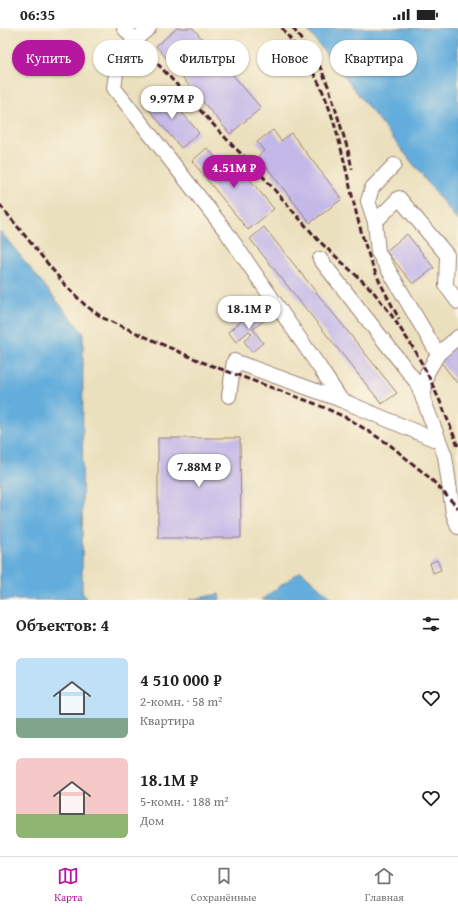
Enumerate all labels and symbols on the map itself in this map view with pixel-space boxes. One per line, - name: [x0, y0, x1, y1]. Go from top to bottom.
- pin: 9.97M ₽: [135, 86, 209, 120]
- pin: 4.51M ₽: [197, 155, 271, 189]
- pin: 18.1M ₽: [212, 296, 286, 330]
- pin: 7.88M ₽: [162, 454, 236, 488]

